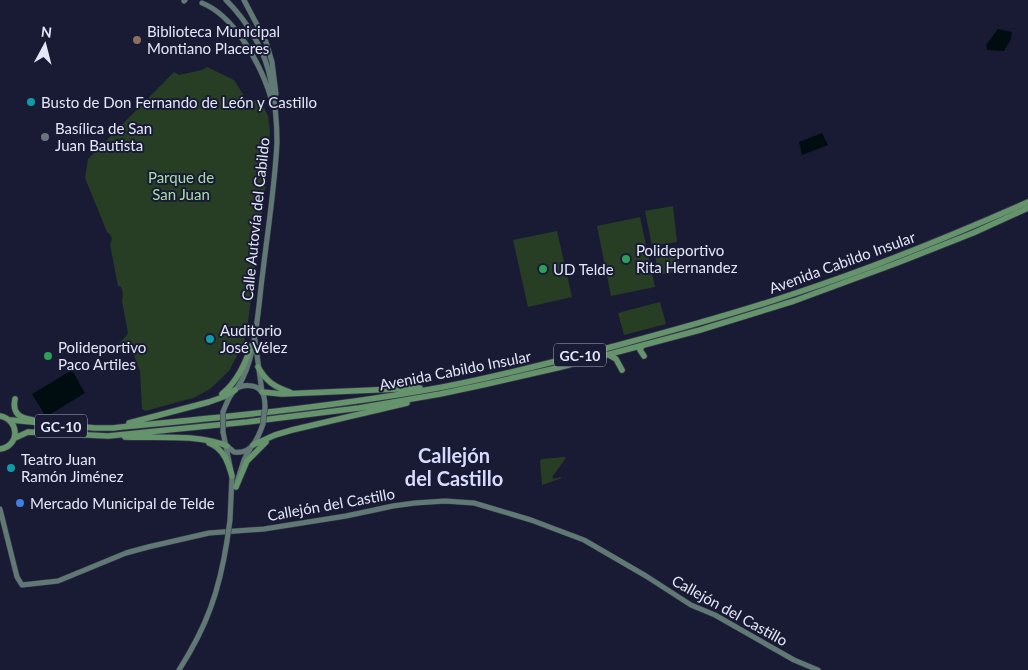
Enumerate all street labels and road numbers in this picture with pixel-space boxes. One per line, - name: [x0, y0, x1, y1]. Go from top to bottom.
- street label: Calle Autovía del Cabildo: [237, 136, 273, 302]
- street label: Avenida Cabildo Insular: [766, 227, 918, 297]
- road number: GC-10: [554, 344, 606, 366]
- street label: Avenida Cabildo Insular: [378, 346, 533, 394]
- road number: GC-10: [35, 414, 87, 438]
- street label: Callejón del Castillo: [266, 484, 396, 524]
- street label: Callejón del Castillo: [669, 571, 791, 649]

